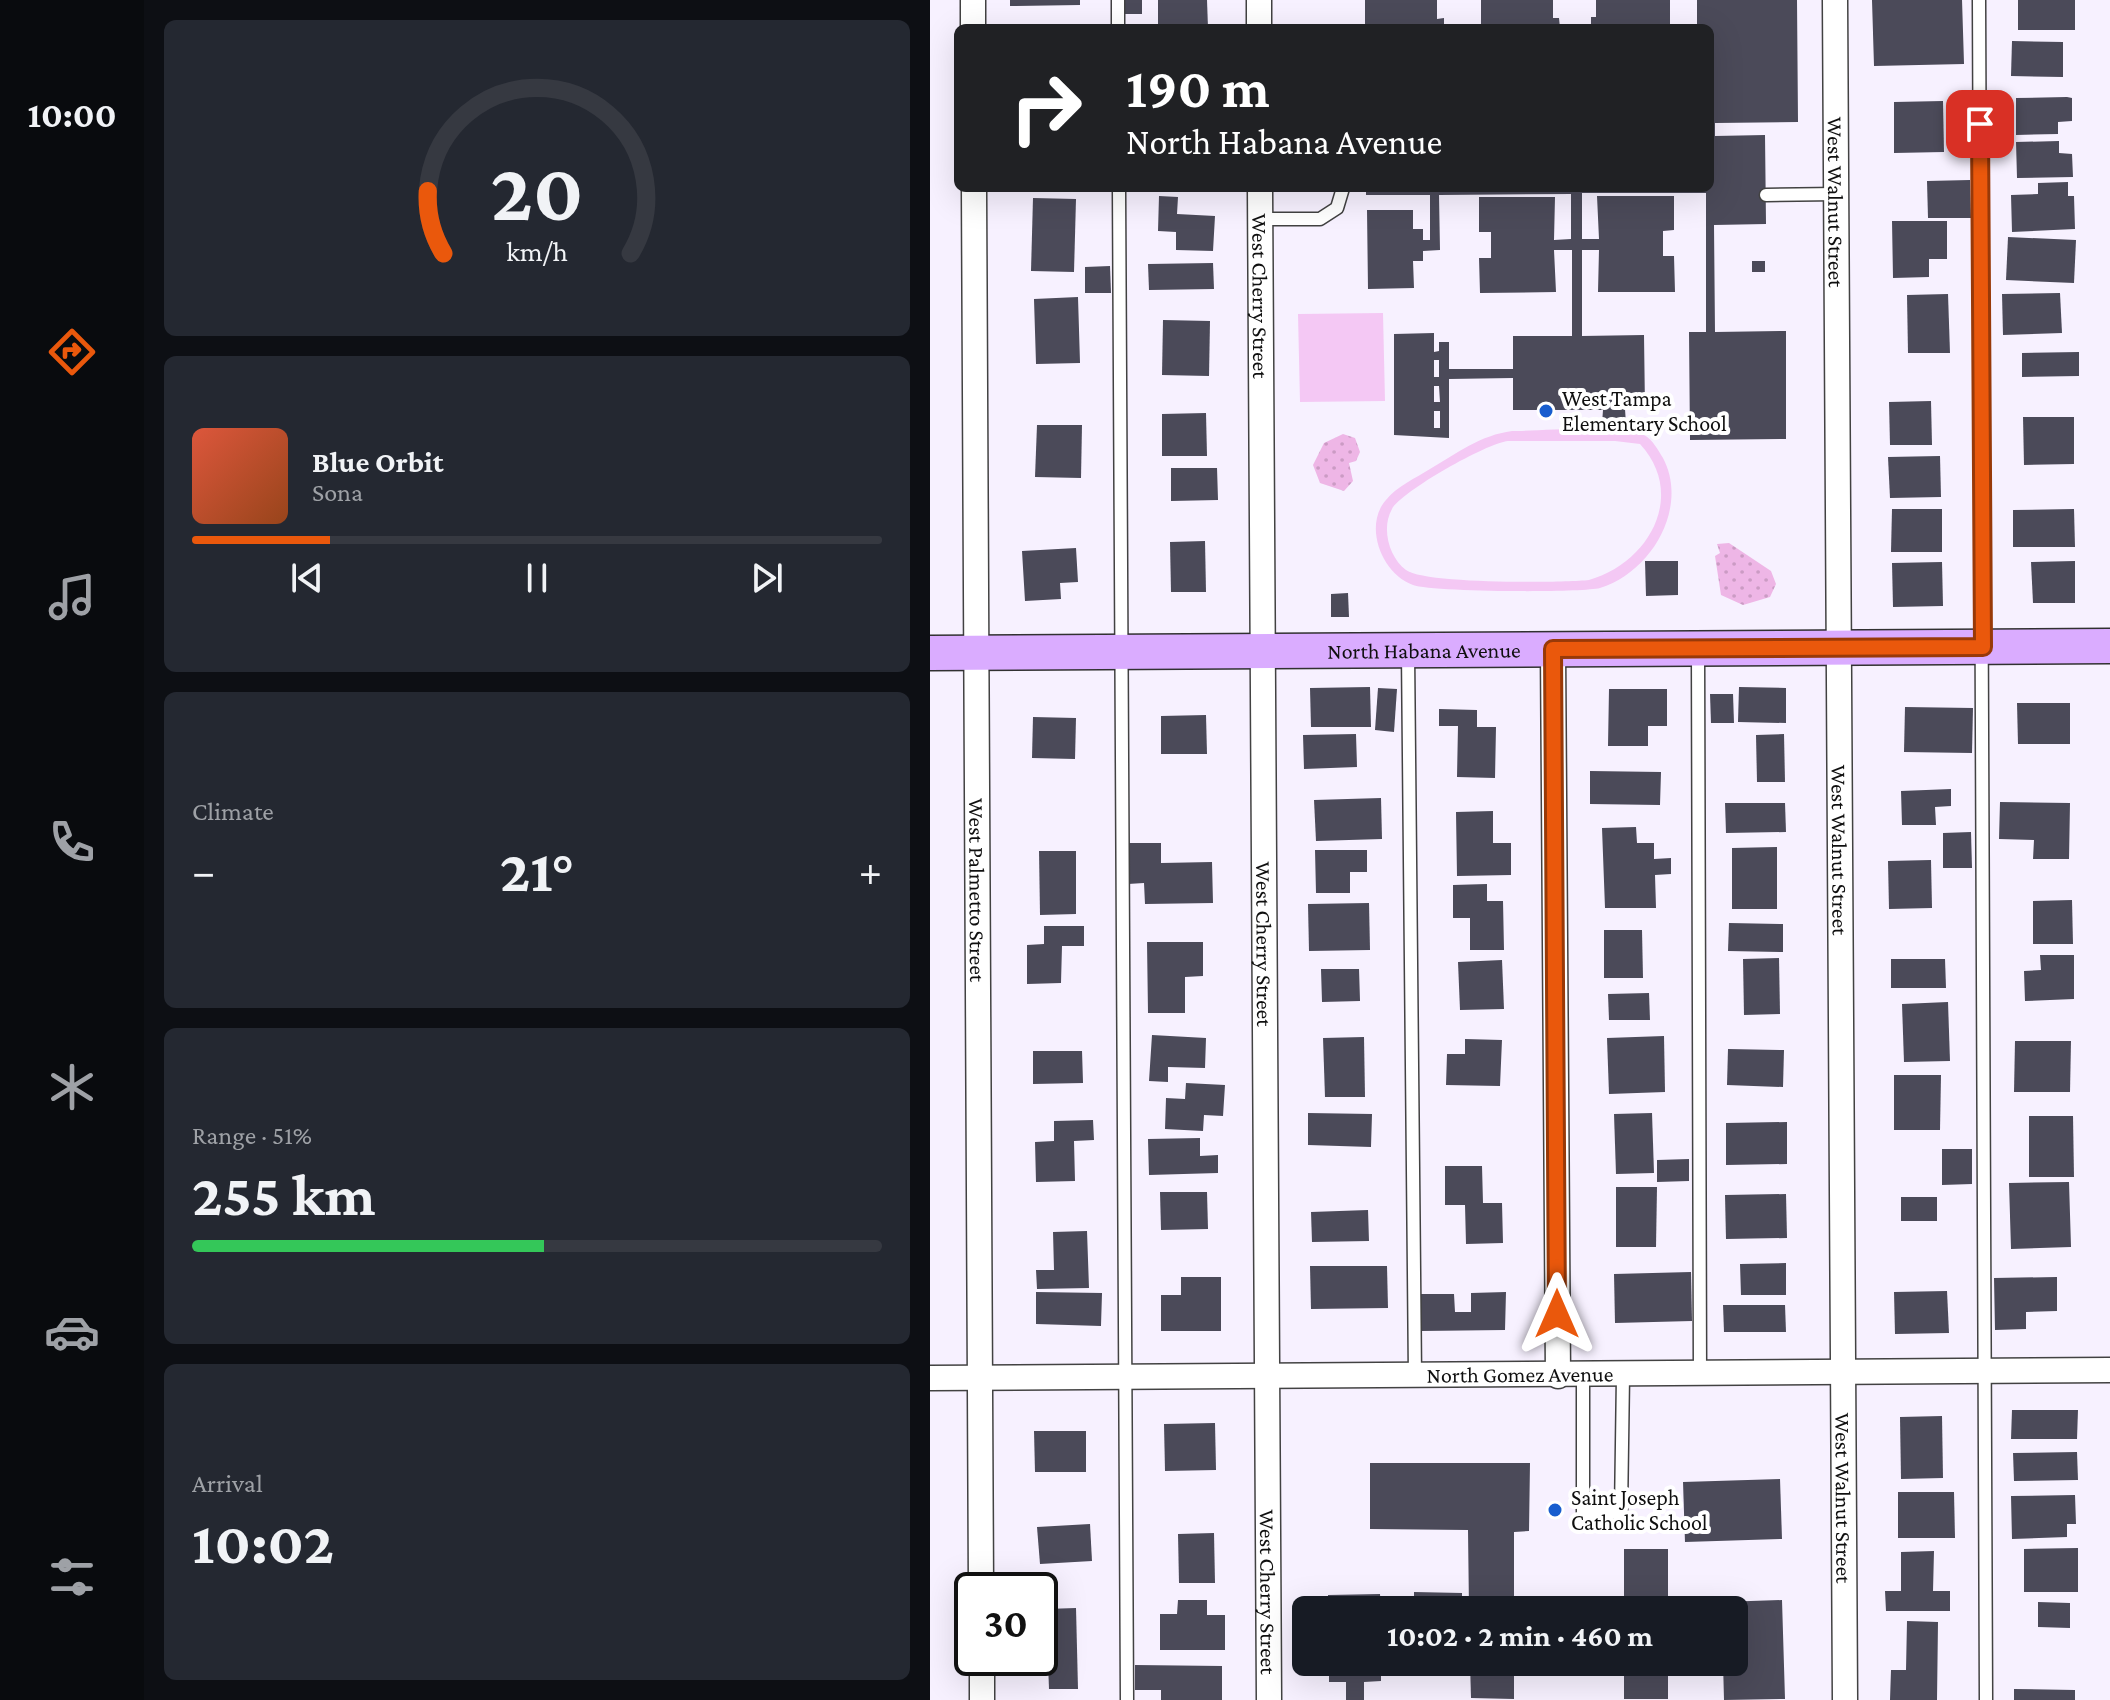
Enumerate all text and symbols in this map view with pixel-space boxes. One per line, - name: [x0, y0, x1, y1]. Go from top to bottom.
- icon: right: [994, 56, 1098, 160]
- text: 190 m: [1126, 57, 1270, 119]
- pin: [1946, 90, 2014, 158]
- text: 10:00: [27, 95, 117, 135]
- icon: arrive: [1958, 102, 2002, 146]
- street label: West Walnut Street: [1823, 117, 1849, 288]
- text: North Habana Avenue: [1126, 122, 1442, 162]
- text: 20: [491, 145, 583, 238]
- street label: West Cherry Street: [1247, 213, 1273, 379]
- text: km/h: [506, 235, 568, 267]
- icon: directions: [44, 324, 100, 380]
- place label: West Tampa Elementary School: [1562, 386, 1727, 436]
- marker: West Tampa Elementary School: [1537, 402, 1555, 420]
- text: Blue Orbit: [312, 445, 443, 478]
- text: Sona: [312, 478, 363, 507]
- icon: previous: [285, 556, 329, 600]
- icon: pause: [515, 556, 559, 600]
- icon: next: [745, 556, 789, 600]
- icon: music: [44, 569, 100, 625]
- street label: North Habana Avenue: [1327, 637, 1521, 664]
- street label: West Walnut Street: [1826, 765, 1853, 936]
- text: Climate: [192, 797, 274, 826]
- street label: West Palmetto Street: [964, 798, 990, 983]
- icon: phone: [44, 814, 100, 870]
- text: 21°: [500, 837, 574, 904]
- text: −: [192, 847, 215, 895]
- text: +: [859, 847, 882, 895]
- street label: West Cherry Street: [1251, 861, 1277, 1027]
- icon: climate: [44, 1059, 100, 1115]
- text: Range · 51%: [192, 1121, 312, 1150]
- text: 255 km: [192, 1161, 375, 1228]
- position arrow: [1515, 1272, 1599, 1356]
- icon: car: [44, 1304, 100, 1360]
- street label: North Gomez Avenue: [1426, 1361, 1613, 1388]
- street label: West Walnut Street: [1830, 1413, 1856, 1584]
- text: Arrival: [192, 1469, 263, 1498]
- place label: Saint Joseph Catholic School: [1571, 1485, 1708, 1535]
- marker: Saint Joseph Catholic School: [1546, 1501, 1564, 1519]
- text: 10:02: [192, 1509, 334, 1576]
- street label: West Cherry Street: [1255, 1509, 1281, 1675]
- icon: filters: [44, 1549, 100, 1605]
- speed limit sign: 30: [954, 1572, 1058, 1676]
- text: 10:02 · 2 min · 460 m: [1387, 1619, 1653, 1652]

